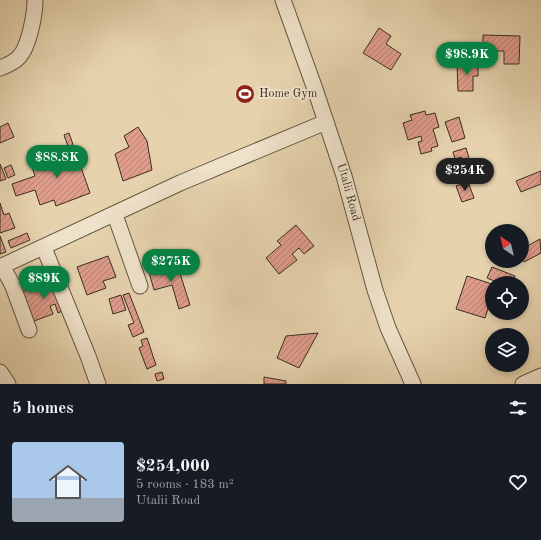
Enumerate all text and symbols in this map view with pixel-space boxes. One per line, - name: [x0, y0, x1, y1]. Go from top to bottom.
- pin: $98.9K: [434, 42, 500, 76]
- text: $98.9K: [445, 48, 489, 61]
- sports icon: Home Gym: [234, 83, 256, 105]
- place label: Home Gym: [259, 88, 318, 100]
- pin: $88.8K: [24, 145, 90, 179]
- text: $88.8K: [35, 151, 79, 164]
- pin: $254K: [437, 158, 493, 192]
- street label: Utalii Road: [334, 162, 362, 222]
- text: $254K: [445, 164, 485, 177]
- north arrow: [485, 224, 529, 268]
- map controls: [485, 224, 529, 372]
- pin: $275K: [143, 249, 199, 283]
- text: $275K: [151, 255, 191, 268]
- pin: $89K: [20, 266, 68, 300]
- text: $89K: [28, 272, 60, 285]
- button: locate: [485, 276, 529, 320]
- button: layers: [485, 328, 529, 372]
- icon: filters: [507, 397, 529, 419]
- text: 5 homes: [12, 400, 74, 417]
- icon: home: [44, 458, 92, 506]
- text: $254,000: [136, 458, 210, 475]
- icon: heart: [507, 471, 529, 493]
- text: 5 rooms · 183 m²: [136, 478, 234, 491]
- text: Utalii Road: [136, 494, 200, 507]

